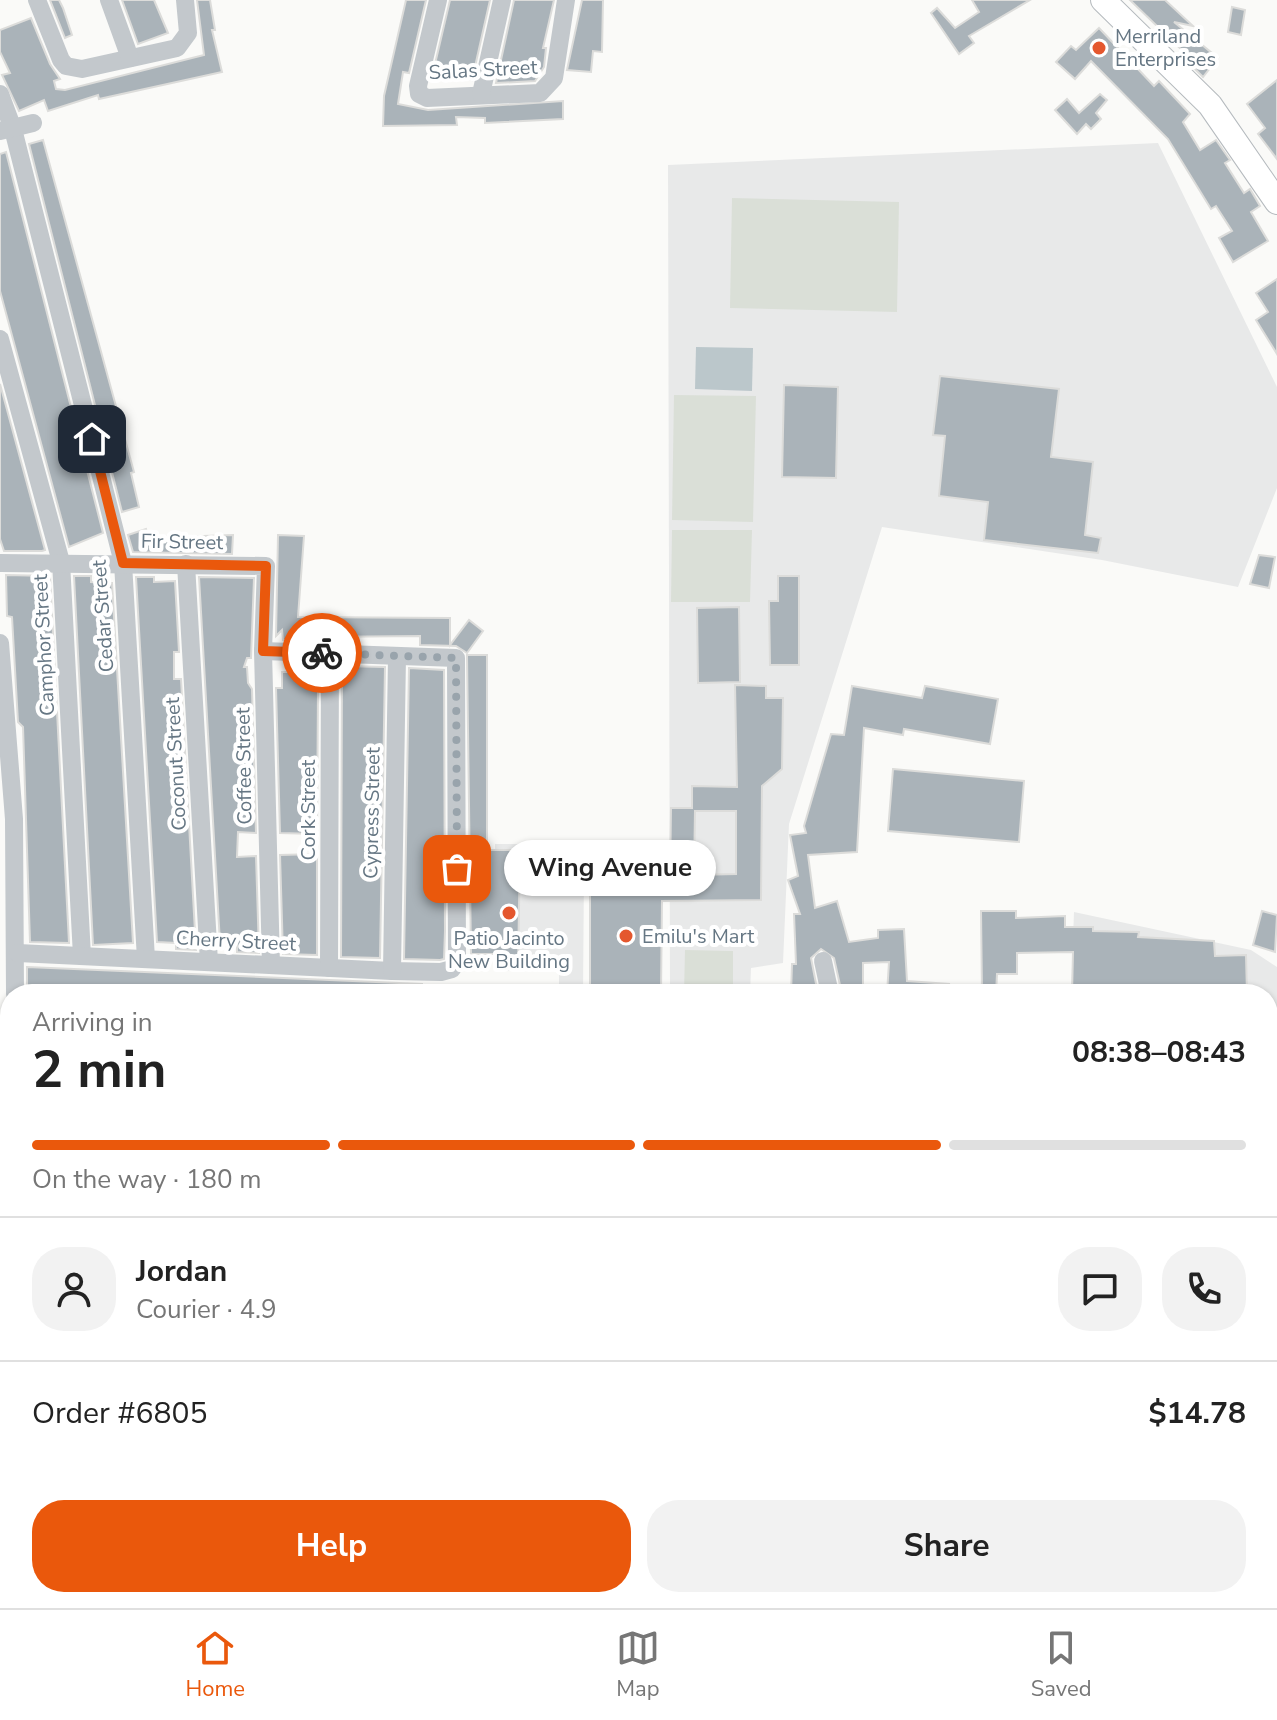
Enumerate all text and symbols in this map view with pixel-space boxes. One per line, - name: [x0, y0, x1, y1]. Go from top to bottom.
- place label: Merriland Enterprises: [1115, 23, 1216, 73]
- marker: Merriland Enterprises: [1090, 39, 1108, 57]
- street label: Salas Street: [428, 54, 539, 86]
- pin: [58, 405, 126, 473]
- icon: home: [70, 417, 114, 461]
- street label: Fir Street: [141, 528, 224, 556]
- street label: Cedar Street: [86, 558, 120, 673]
- street label: Camphor Street: [27, 572, 61, 717]
- courier: [282, 613, 362, 693]
- icon: bike: [300, 631, 344, 675]
- street label: Coconut Street: [159, 696, 193, 831]
- street label: Coffee Street: [229, 706, 259, 825]
- street label: Cypress Street: [357, 746, 387, 879]
- street label: Cork Street: [295, 759, 322, 860]
- pin: [423, 835, 491, 903]
- callout: Wing Avenue: [505, 841, 717, 897]
- icon: bag: [435, 847, 479, 891]
- text: Wing Avenue: [528, 850, 692, 885]
- marker: Patio Jacinto New Building: [500, 904, 518, 922]
- place label: Emilu's Mart: [642, 923, 755, 950]
- street label: Cherry Street: [175, 924, 298, 958]
- place label: Patio Jacinto New Building: [448, 925, 570, 975]
- marker: Emilu's Mart: [617, 927, 635, 945]
- text: Arriving in: [32, 1005, 153, 1040]
- text: 08:38–08:43: [1072, 1032, 1246, 1073]
- text: 2 min: [32, 1034, 167, 1105]
- text: On the way · 180 m: [32, 1162, 261, 1197]
- button: person: [32, 1247, 116, 1331]
- button: chat: [1058, 1247, 1142, 1331]
- button: phone: [1162, 1247, 1246, 1331]
- text: Jordan: [136, 1251, 227, 1292]
- text: Courier · 4.9: [136, 1292, 277, 1327]
- text: Order #6805: [32, 1393, 207, 1434]
- text: $14.78: [1149, 1393, 1246, 1434]
- button: Help: [32, 1500, 631, 1592]
- button: Share: [647, 1500, 1246, 1592]
- tab: Home: [185, 1626, 245, 1704]
- tab: Map: [616, 1626, 660, 1704]
- tab: Saved: [1031, 1626, 1092, 1704]

